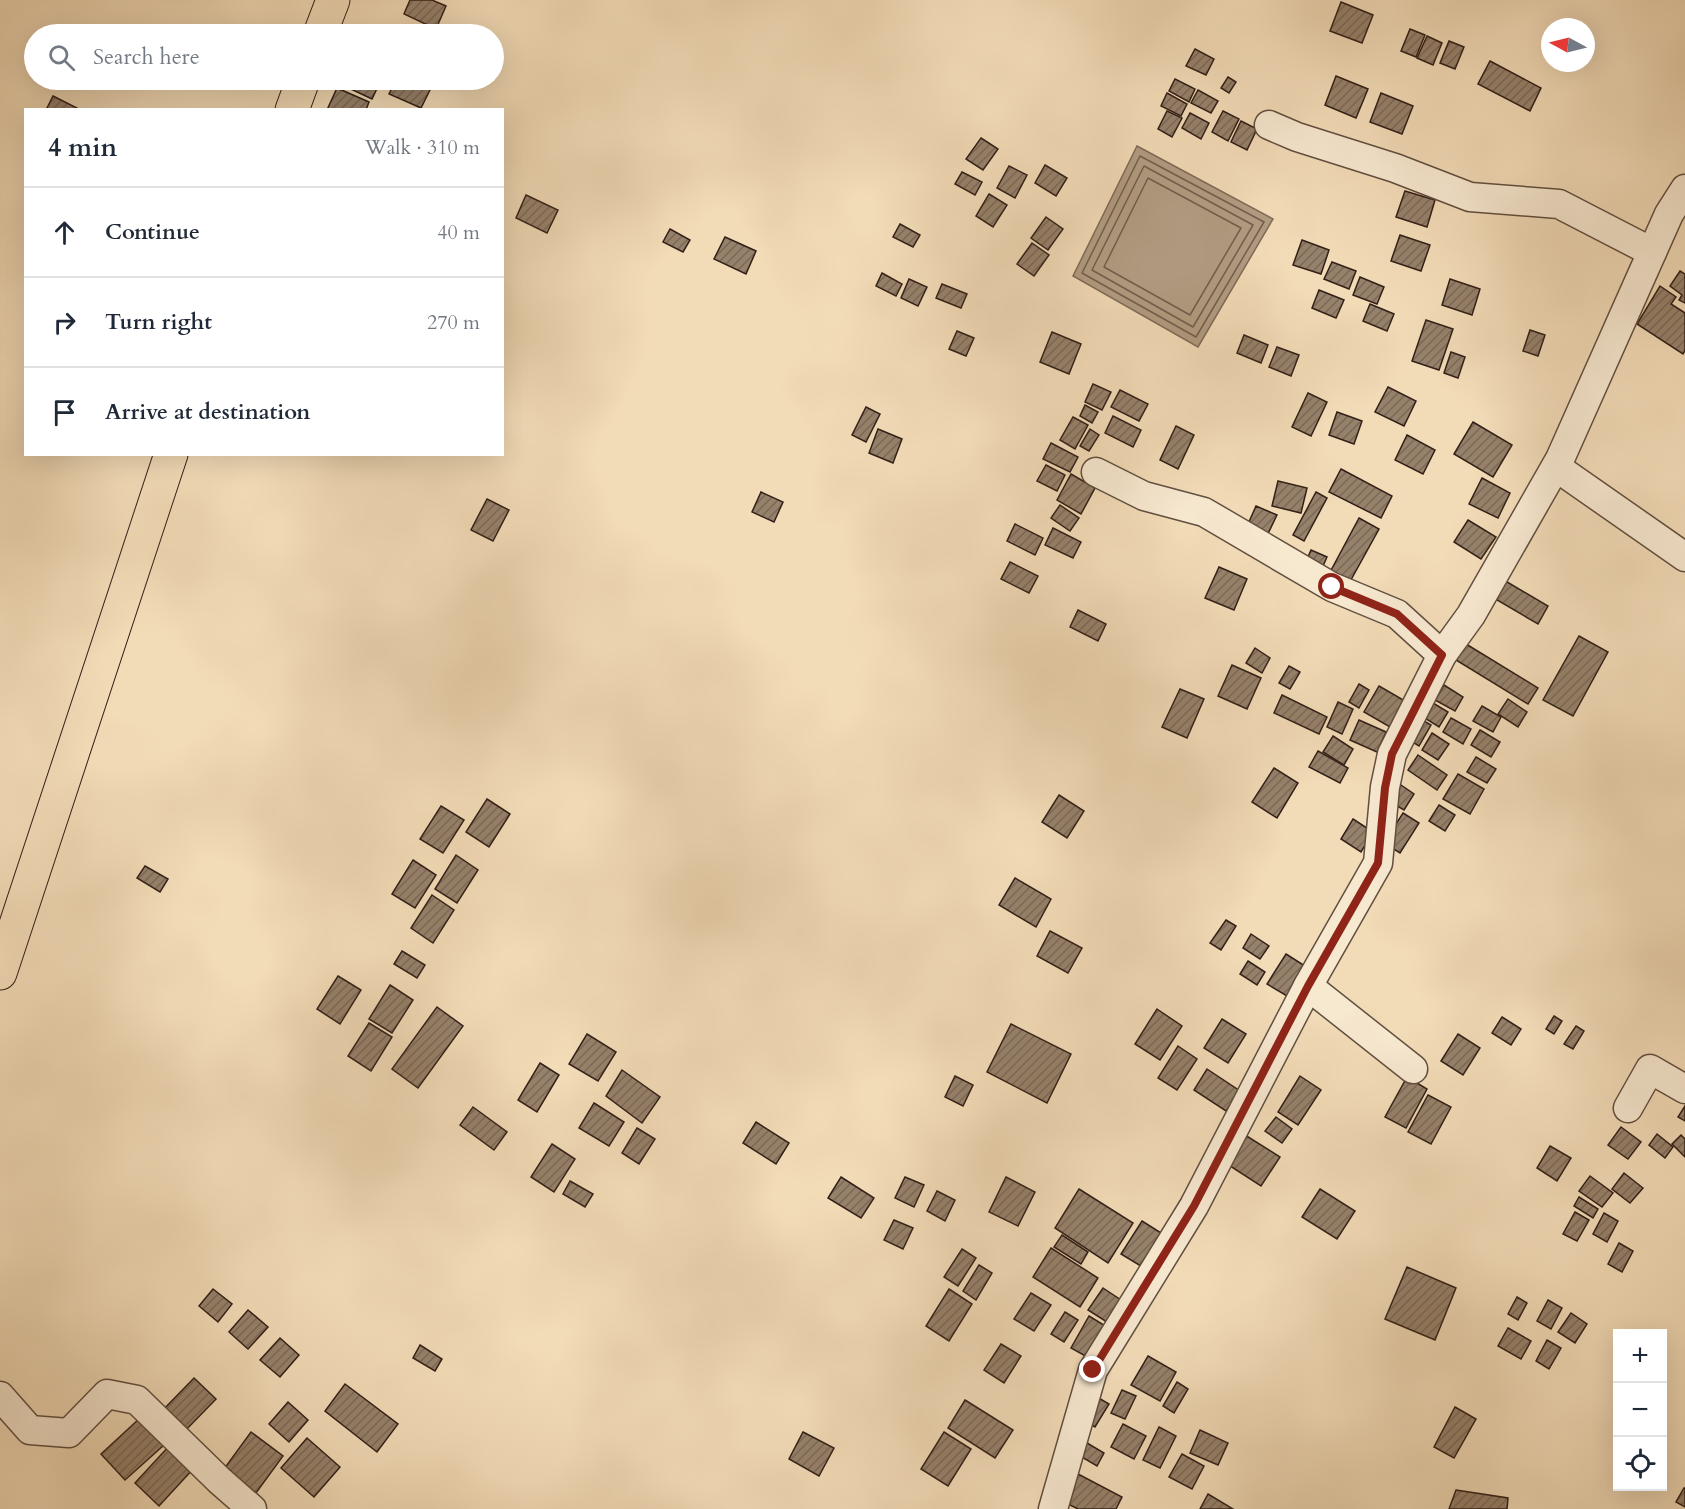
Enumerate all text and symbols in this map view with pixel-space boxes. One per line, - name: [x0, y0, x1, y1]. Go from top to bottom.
- north arrow: [1541, 18, 1595, 72]
- search box: [24, 24, 504, 90]
- icon: search: [45, 41, 78, 74]
- text: Search here: [93, 42, 200, 72]
- text: 4 min: [48, 130, 117, 165]
- text: Walk · 310 m: [365, 134, 480, 161]
- icon: ahead: [48, 216, 81, 249]
- text: Continue: [105, 217, 200, 247]
- text: 40 m: [437, 219, 480, 246]
- icon: right: [48, 306, 81, 339]
- text: Turn right: [105, 307, 212, 337]
- text: 270 m: [427, 309, 480, 336]
- icon: arrive: [48, 396, 81, 429]
- text: Arrive at destination: [105, 397, 310, 427]
- route start: [1318, 573, 1344, 599]
- map controls: [1613, 1329, 1667, 1491]
- button: +: [1613, 1329, 1667, 1383]
- route end: [1079, 1356, 1105, 1382]
- button: −: [1613, 1383, 1667, 1437]
- button: locate: [1613, 1437, 1667, 1491]

